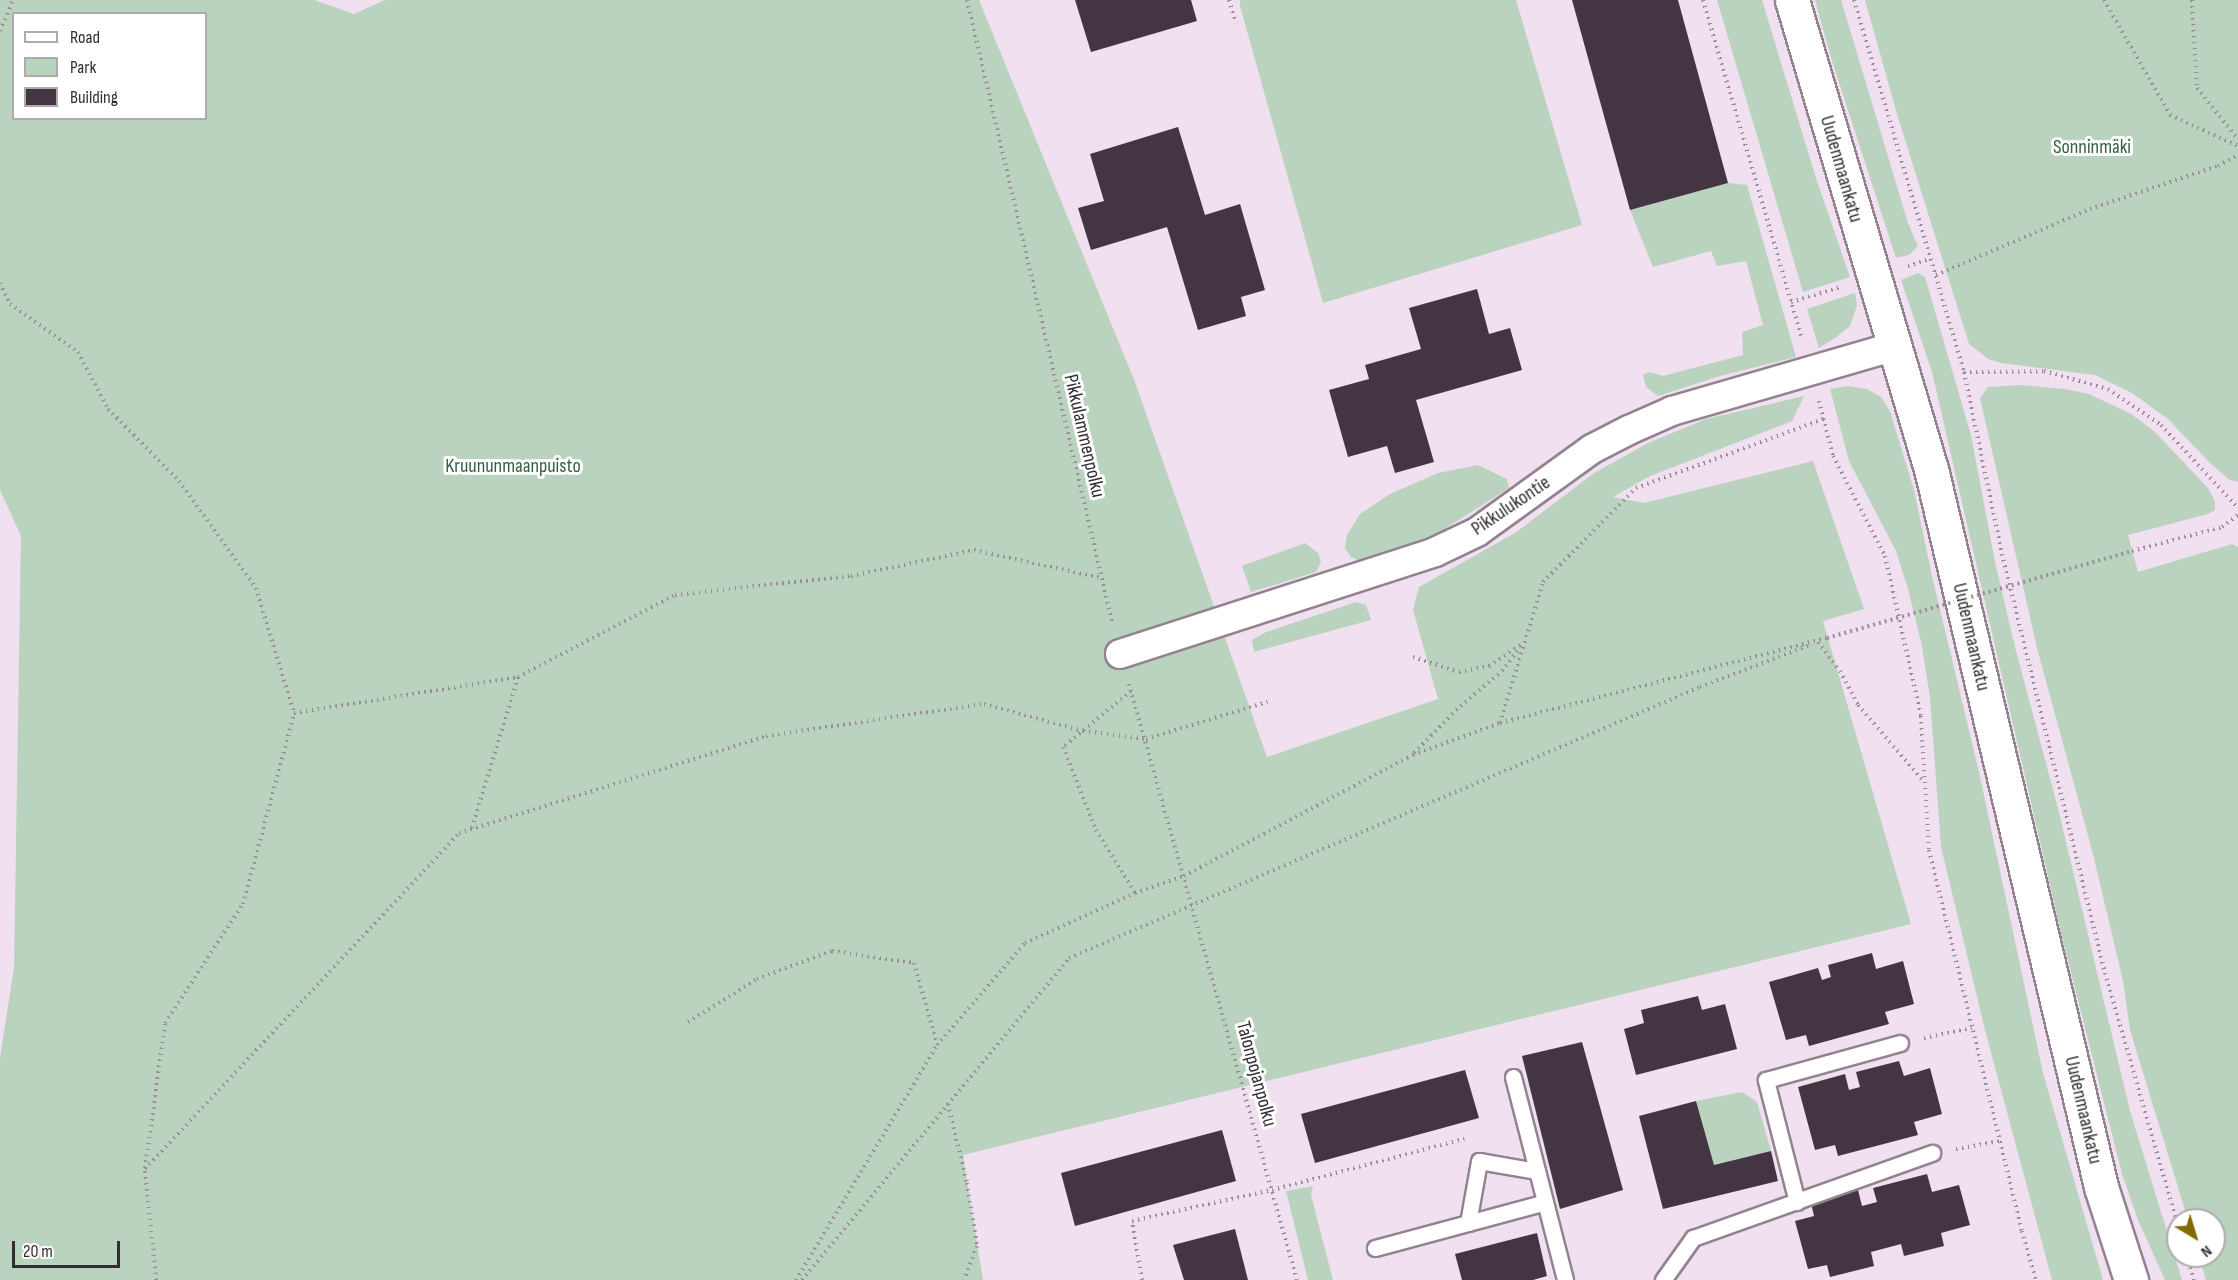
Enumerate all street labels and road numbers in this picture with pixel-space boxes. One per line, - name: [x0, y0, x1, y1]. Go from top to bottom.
- street label: Uudenmaankatu: [1814, 113, 1868, 225]
- street label: Pikkulammenpolku: [1058, 372, 1110, 500]
- street label: Pikkulukontie: [1467, 471, 1555, 541]
- street label: Uudenmaankatu: [1947, 581, 1995, 693]
- street label: Talonpojanpolku: [1230, 1019, 1282, 1129]
- street label: Uudenmaankatu: [2059, 1054, 2107, 1166]

